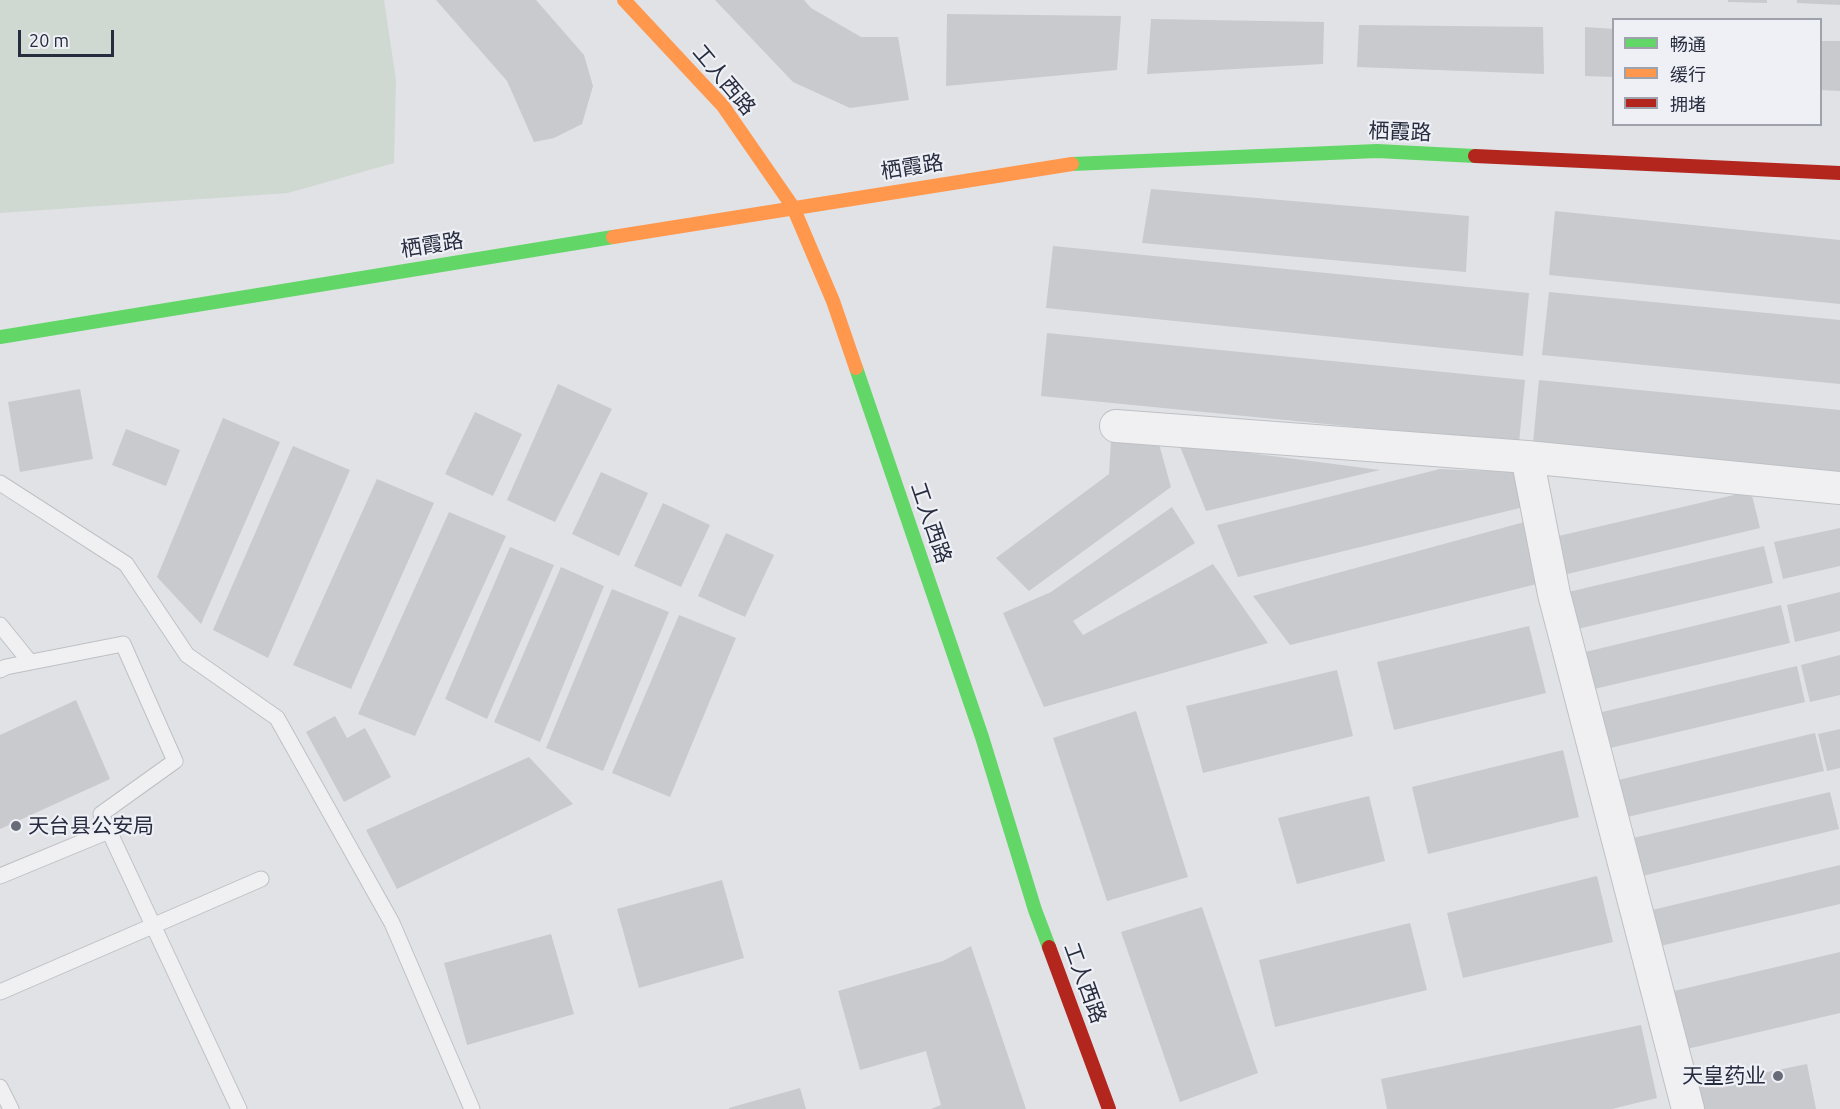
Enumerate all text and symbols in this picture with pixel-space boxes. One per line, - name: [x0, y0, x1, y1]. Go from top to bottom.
- scale bar: [21, 18, 117, 56]
- legend: [1612, 18, 1822, 126]
- text: 20 m: [29, 30, 69, 50]
- text: 畅通: [1670, 34, 1706, 54]
- street label: 工人西路: [687, 40, 761, 120]
- text: 缓行: [1670, 64, 1706, 84]
- text: 拥堵: [1670, 94, 1706, 114]
- street label: 栖霞路: [1368, 118, 1432, 146]
- street label: 栖霞路: [879, 150, 945, 184]
- street label: 栖霞路: [399, 228, 465, 262]
- street label: 工人西路: [905, 479, 957, 567]
- place label: 天台县公安局: [28, 813, 154, 839]
- marker: 天台县公安局: [9, 819, 23, 833]
- street label: 工人西路: [1059, 939, 1111, 1027]
- place label: 天皇药业: [1682, 1063, 1766, 1089]
- marker: 天皇药业: [1771, 1069, 1785, 1083]

